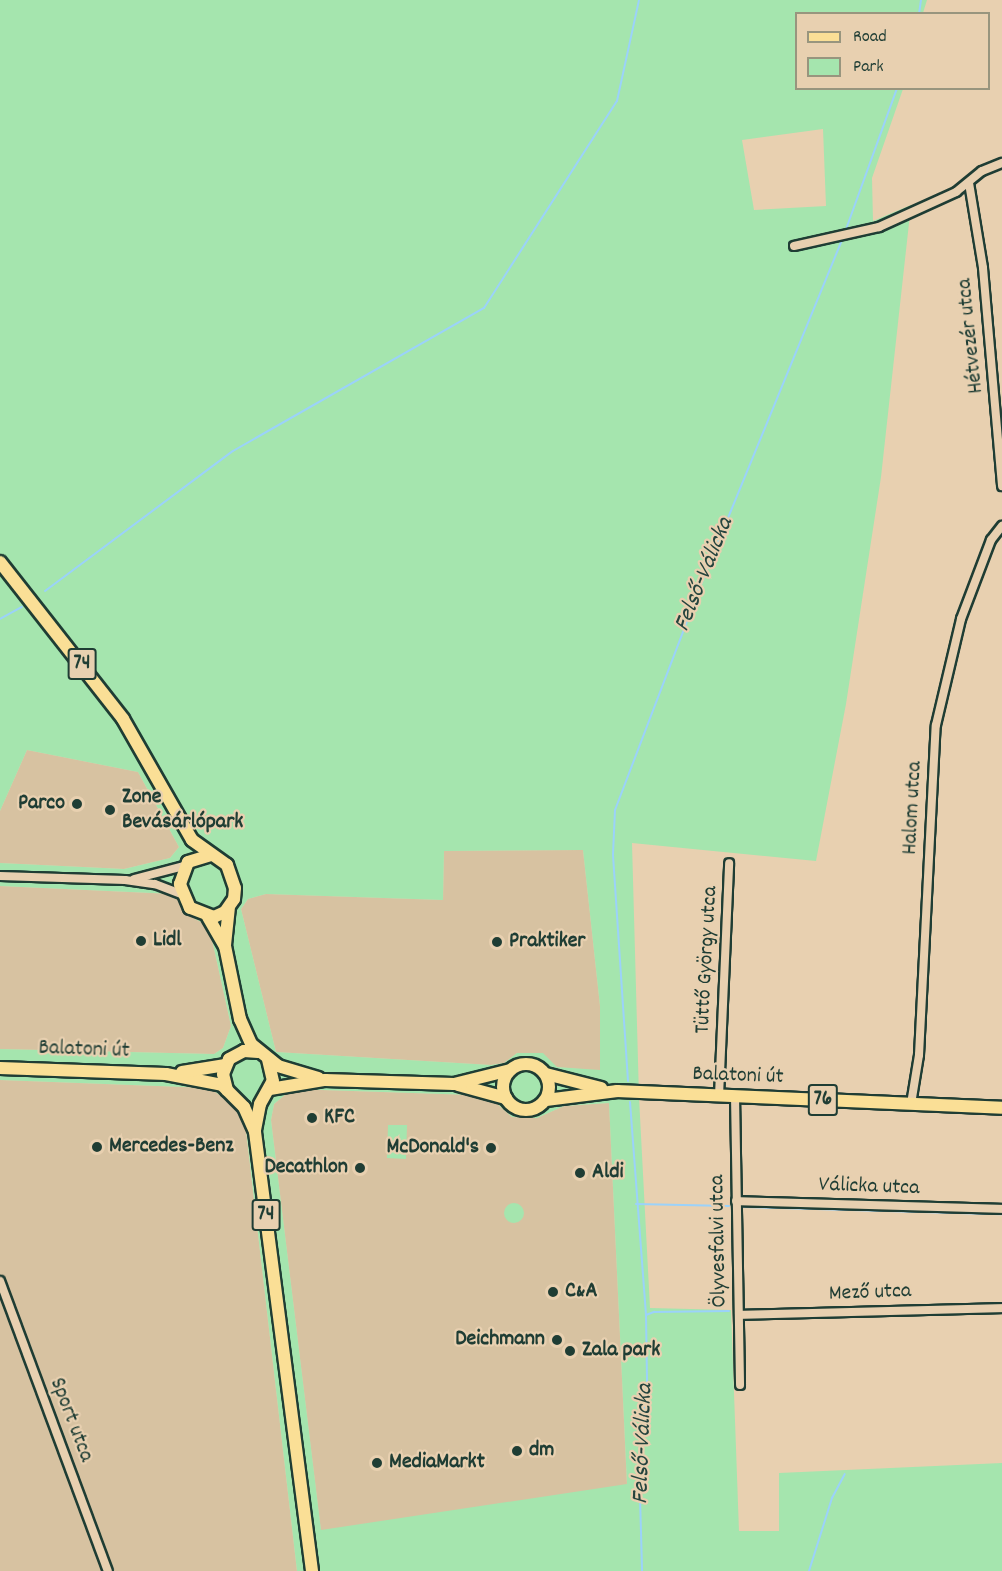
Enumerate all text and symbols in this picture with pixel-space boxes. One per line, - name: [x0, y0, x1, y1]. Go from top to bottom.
- legend: [795, 12, 990, 90]
- text: Road: [853, 25, 887, 50]
- text: Park: [853, 55, 884, 80]
- street label: Hétvezér utca: [952, 277, 990, 395]
- water label: Felső-Válicka: [669, 514, 741, 636]
- road number: 74: [67, 646, 97, 682]
- street label: Halom utca: [897, 761, 929, 855]
- place label: Zone Bevásárlópark: [122, 784, 243, 836]
- place label: Parco: [18, 791, 65, 817]
- marker: Parco: [70, 797, 84, 811]
- marker: Zone Bevásárlópark: [103, 803, 117, 817]
- street label: Tüttő György utca: [690, 886, 724, 1034]
- place label: Lidl: [153, 928, 182, 954]
- place label: Praktiker: [509, 929, 585, 955]
- marker: Lidl: [134, 934, 148, 948]
- marker: Praktiker: [490, 935, 504, 949]
- street label: Balatoni út: [38, 1035, 130, 1065]
- street label: Balatoni út: [692, 1061, 784, 1091]
- road number: 76: [806, 1082, 840, 1118]
- place label: KFC: [324, 1105, 355, 1131]
- marker: KFC: [305, 1111, 319, 1125]
- place label: Mercedes-Benz: [109, 1134, 234, 1160]
- place label: McDonald's: [386, 1135, 479, 1161]
- marker: Mercedes-Benz: [90, 1140, 104, 1154]
- marker: McDonald's: [484, 1141, 498, 1155]
- place label: Decathlon: [264, 1155, 348, 1181]
- place label: Aldi: [592, 1160, 624, 1186]
- marker: Decathlon: [353, 1161, 367, 1175]
- marker: Aldi: [573, 1166, 587, 1180]
- street label: Válicka utca: [818, 1172, 920, 1202]
- street label: Ölyvesfalvi utca: [705, 1175, 733, 1307]
- road number: 74: [251, 1197, 281, 1233]
- street label: Mező utca: [828, 1278, 912, 1308]
- place label: C&A: [565, 1279, 598, 1305]
- marker: C&A: [546, 1285, 560, 1299]
- place label: Deichmann: [455, 1327, 545, 1353]
- marker: Deichmann: [550, 1333, 564, 1347]
- place label: Zala park: [582, 1338, 660, 1364]
- marker: Zala park: [563, 1344, 577, 1358]
- street label: Sport utca: [43, 1374, 99, 1466]
- water label: Felső-Válicka: [628, 1383, 660, 1505]
- place label: dm: [529, 1438, 554, 1464]
- marker: dm: [510, 1444, 524, 1458]
- place label: MediaMarkt: [389, 1450, 485, 1476]
- marker: MediaMarkt: [370, 1456, 384, 1470]

